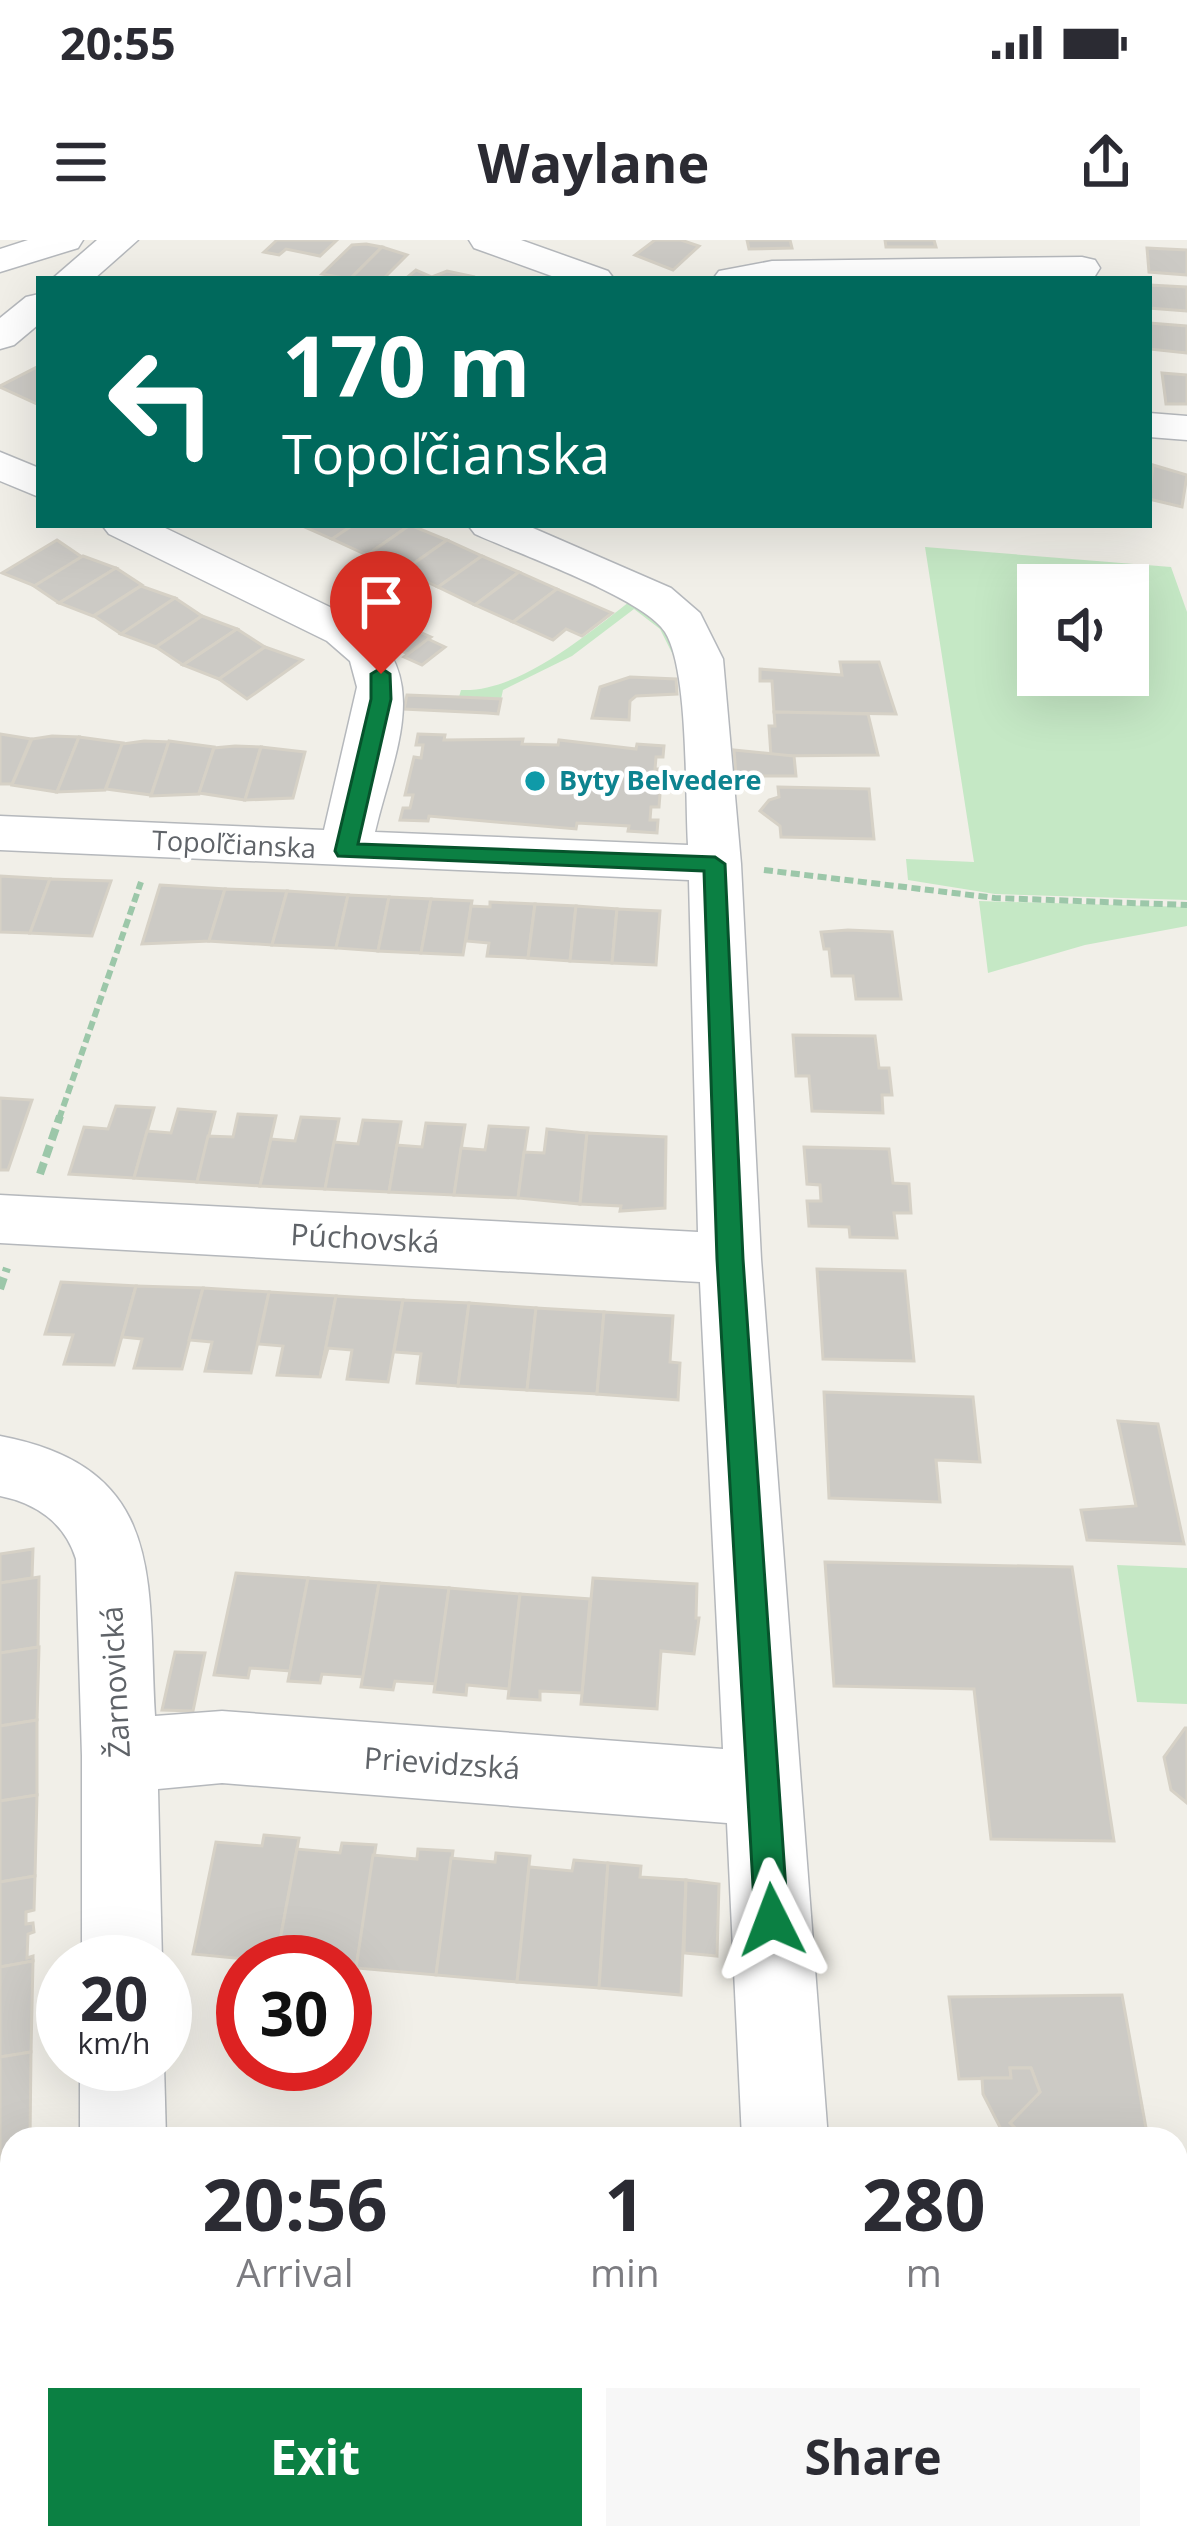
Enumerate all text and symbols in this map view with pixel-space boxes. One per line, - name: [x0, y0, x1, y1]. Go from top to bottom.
- text: 20:55: [60, 12, 176, 73]
- text: Waylane: [477, 125, 710, 199]
- icon: menu: [48, 129, 114, 195]
- icon: share: [1073, 129, 1139, 195]
- text: 170 m: [282, 307, 530, 422]
- icon: left: [84, 324, 240, 480]
- text: Topoľčianska: [282, 416, 610, 490]
- pin: [330, 551, 432, 674]
- map controls: [1017, 564, 1149, 696]
- button: sound: [1017, 564, 1149, 696]
- icon: arrive: [348, 569, 414, 635]
- place label: Byty Belvedere: [559, 761, 762, 798]
- marker: Byty Belvedere: [522, 768, 548, 794]
- street label: Topoľčianska: [151, 821, 317, 866]
- street label: Púchovská: [290, 1213, 441, 1262]
- street label: Žarnovická: [90, 1605, 139, 1759]
- street label: Prievidzská: [363, 1737, 522, 1788]
- position arrow: [709, 1857, 835, 1983]
- speed limit sign: 30: [216, 1935, 372, 2091]
- text: 20: [80, 1957, 148, 2039]
- text: km/h: [78, 2022, 150, 2063]
- text: 20:56: [202, 2154, 388, 2252]
- text: 1: [604, 2154, 645, 2252]
- text: 280: [862, 2154, 986, 2252]
- text: Arrival: [236, 2245, 354, 2298]
- text: min: [590, 2245, 660, 2298]
- text: m: [906, 2245, 942, 2298]
- button: Exit: [48, 2388, 582, 2526]
- button: Share: [606, 2388, 1140, 2526]

